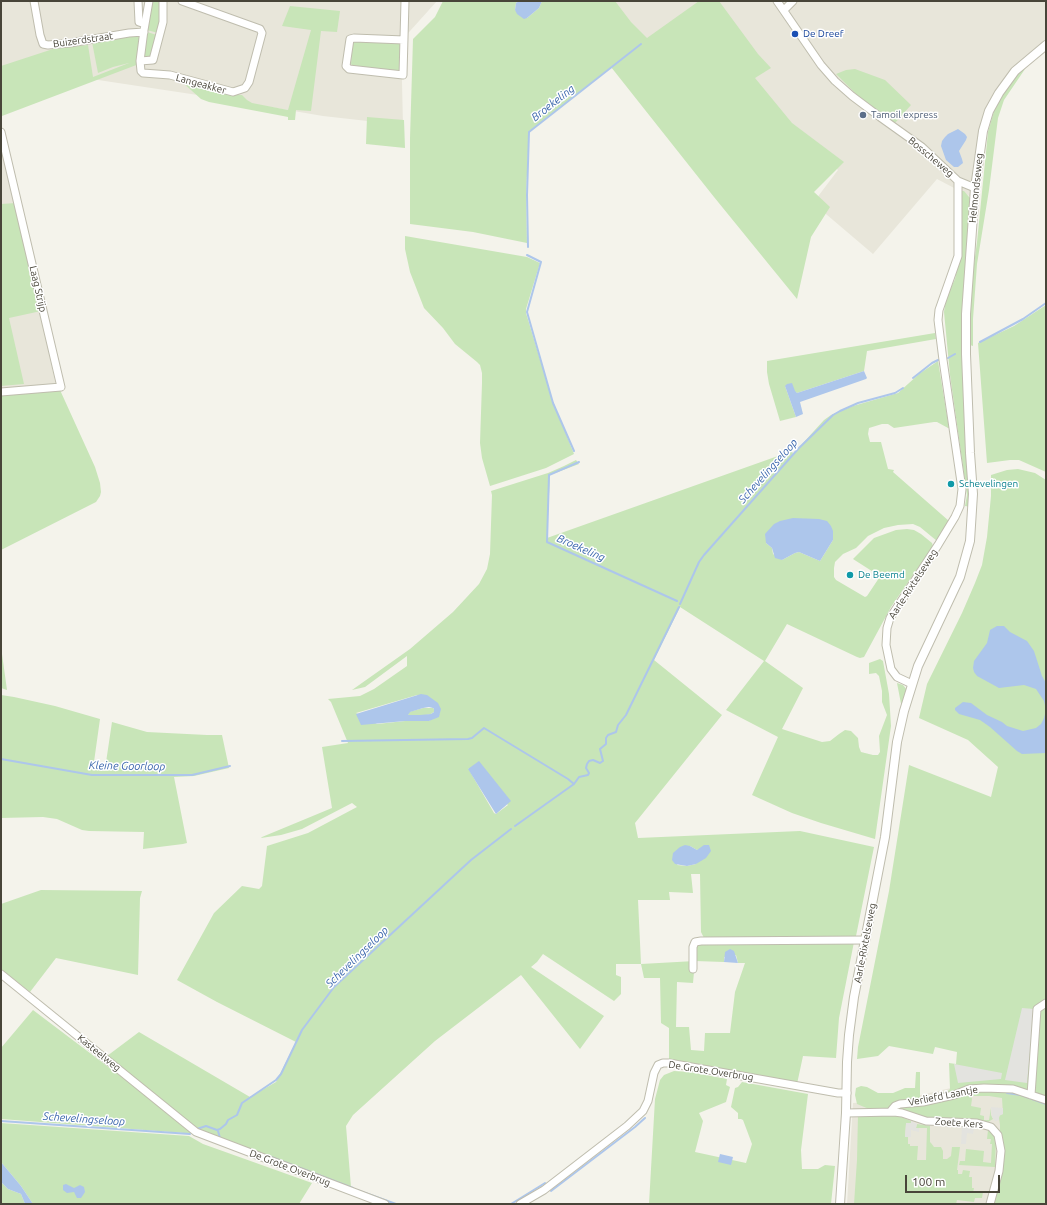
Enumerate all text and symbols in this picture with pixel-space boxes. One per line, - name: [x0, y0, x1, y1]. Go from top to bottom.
- place label: De Dreef: [803, 28, 844, 40]
- marker: De Dreef: [790, 29, 800, 39]
- street label: Buizerdstraat: [52, 30, 114, 50]
- street label: Langeakker: [175, 72, 227, 96]
- water label: Broekeling: [529, 82, 577, 124]
- place label: Tamoil express: [871, 109, 938, 121]
- marker: Tamoil express: [858, 110, 868, 120]
- street label: Bosscheweg: [906, 134, 956, 180]
- street label: Helmondseweg: [966, 153, 986, 223]
- street label: Laag Strijp: [27, 265, 49, 313]
- water label: Schevelingseloop: [736, 436, 800, 506]
- place label: Schevelingen: [959, 478, 1018, 490]
- marker: Schevelingen: [946, 479, 956, 489]
- water label: Broekeling: [555, 532, 607, 564]
- street label: Aarle-Rixtelseweg: [886, 547, 940, 621]
- place label: De Beemd: [858, 569, 905, 581]
- marker: De Beemd: [845, 570, 855, 580]
- water label: Kleine Goorloop: [89, 759, 165, 773]
- street label: Aarle-Rixtelseweg: [851, 902, 879, 984]
- water label: Schevelingseloop: [323, 924, 391, 990]
- street label: Kasteelweg: [75, 1032, 123, 1074]
- street label: De Grote Overbrug: [668, 1058, 754, 1084]
- street label: Verliefd Laantje: [907, 1083, 979, 1109]
- water label: Schevelingseloop: [43, 1110, 125, 1128]
- street label: Zoete Kers: [935, 1115, 983, 1131]
- street label: De Grote Overbrug: [248, 1147, 332, 1189]
- scale bar: [907, 1167, 1002, 1193]
- text: 100 m: [912, 1175, 945, 1188]

